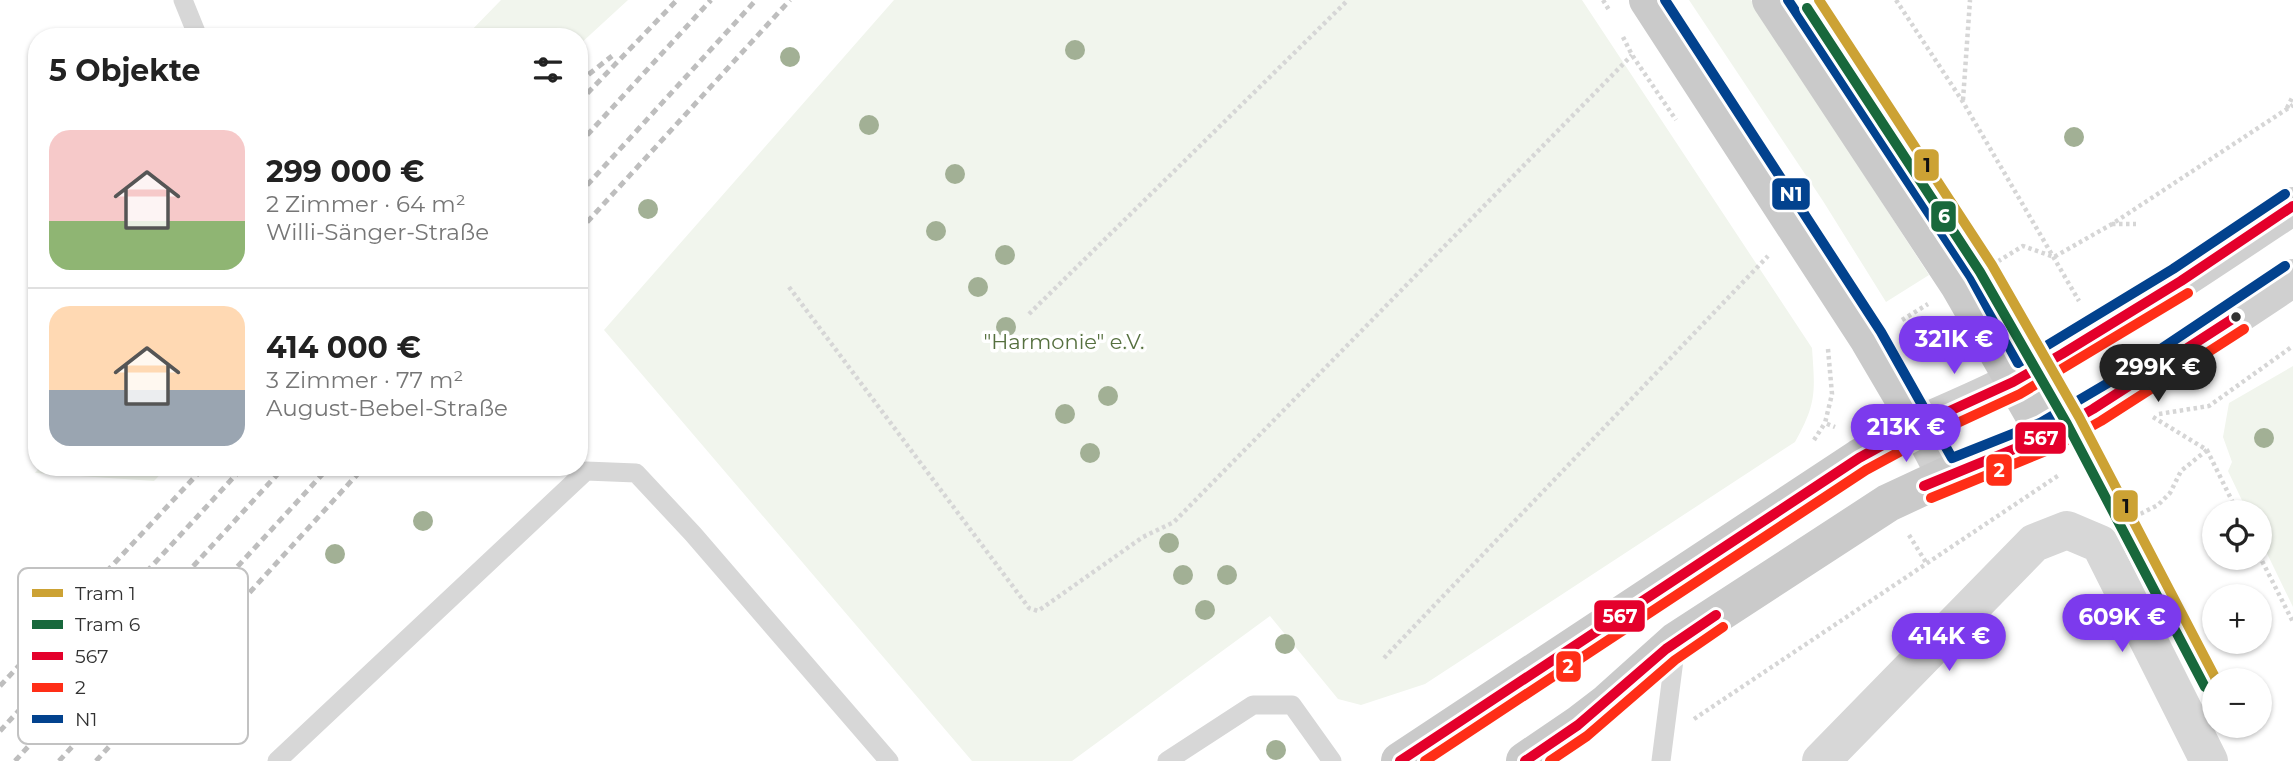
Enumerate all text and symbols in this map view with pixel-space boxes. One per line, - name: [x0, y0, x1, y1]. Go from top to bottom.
- icon: filters: [529, 51, 567, 89]
- text: 5 Objekte: [49, 52, 200, 89]
- line badge: 1: [1913, 148, 1940, 182]
- text: 299 000 €: [266, 153, 424, 190]
- text: 1: [1923, 154, 1931, 177]
- icon: home: [105, 158, 189, 242]
- line badge: N1: [1771, 177, 1811, 211]
- text: N1: [1780, 183, 1802, 206]
- text: 2 Zimmer · 64 m²: [266, 190, 466, 218]
- line badge: 6: [1930, 200, 1957, 233]
- text: 6: [1938, 205, 1950, 228]
- text: Willi-Sänger-Straße: [266, 218, 489, 246]
- unlabelled marker: [2229, 310, 2243, 324]
- pin: 321K €: [1897, 316, 2011, 376]
- text: 321K €: [1915, 325, 1993, 353]
- text: 414 000 €: [266, 329, 421, 366]
- park label: "Harmonie" e.V.: [983, 329, 1145, 354]
- icon: home: [105, 334, 189, 418]
- pin: 299K €: [2101, 344, 2215, 404]
- text: 299K €: [2115, 353, 2201, 381]
- text: 3 Zimmer · 77 m²: [266, 366, 463, 394]
- text: August-Bebel-Straße: [266, 394, 508, 422]
- pin: 213K €: [1849, 405, 1963, 464]
- text: 213K €: [1867, 413, 1945, 441]
- line badge: 567: [2014, 421, 2067, 455]
- text: 567: [2023, 427, 2059, 450]
- line badge: 2: [1985, 453, 2013, 487]
- text: 2: [1993, 459, 2005, 482]
- line badge: 1: [2112, 489, 2139, 523]
- text: 1: [2122, 495, 2130, 518]
- map controls: [2202, 500, 2272, 738]
- button: locate: [2202, 500, 2272, 570]
- legend: [18, 568, 248, 744]
- text: Tram 1: [75, 582, 136, 605]
- button: +: [2202, 584, 2272, 654]
- pin: 609K €: [2065, 594, 2179, 654]
- line badge: 567: [1593, 599, 1646, 633]
- text: 609K €: [2078, 603, 2166, 631]
- text: 567: [1602, 605, 1638, 628]
- text: Tram 6: [75, 613, 140, 636]
- pin: 414K €: [1892, 614, 2006, 673]
- text: 414K €: [1908, 622, 1990, 650]
- text: 567: [75, 645, 108, 668]
- line badge: 2: [1555, 650, 1582, 683]
- text: 2: [1562, 655, 1574, 678]
- button: −: [2202, 668, 2272, 738]
- text: 2: [75, 676, 86, 699]
- text: N1: [75, 708, 97, 731]

